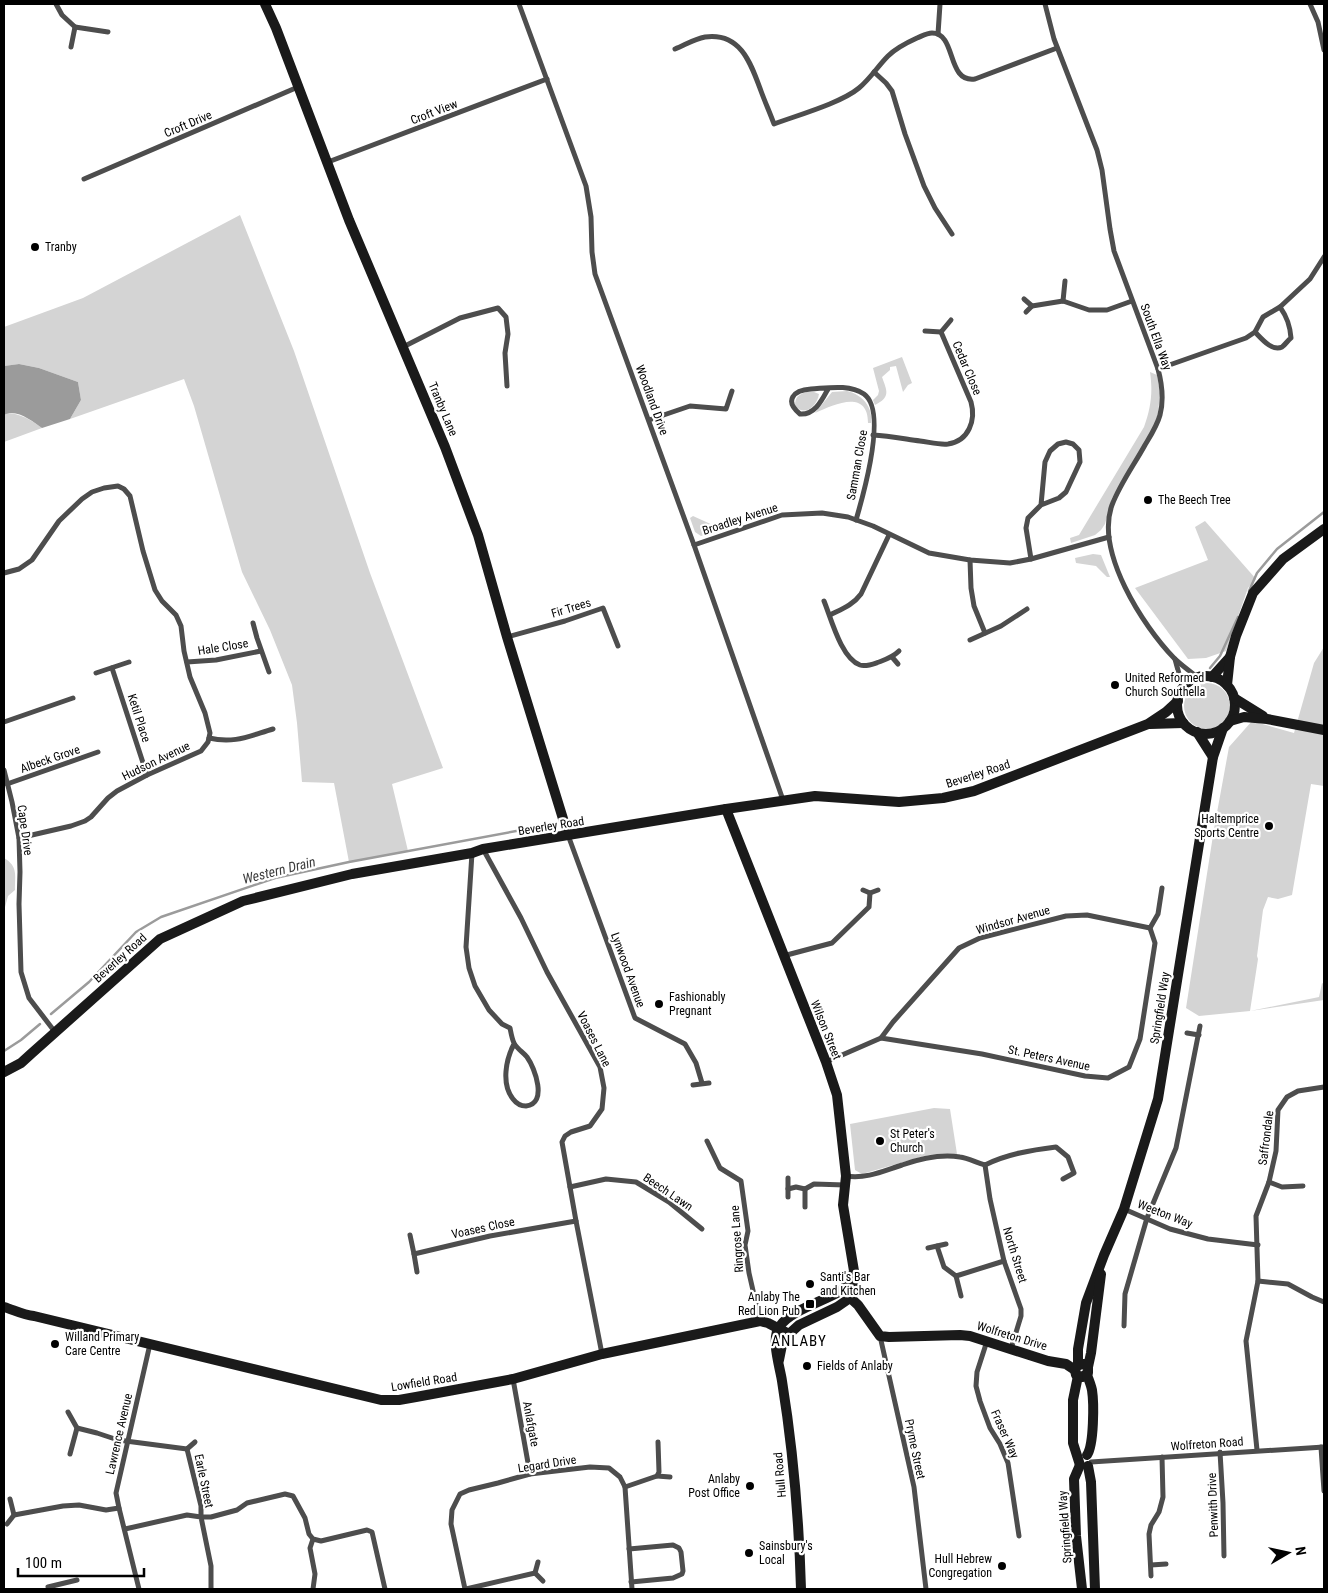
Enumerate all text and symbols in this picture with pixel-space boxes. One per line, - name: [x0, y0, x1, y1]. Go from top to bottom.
- street label: Croft View: [408, 97, 460, 127]
- street label: Croft Drive: [162, 108, 214, 140]
- place label: Tranby: [45, 240, 77, 254]
- marker: Tranby: [29, 241, 41, 253]
- street label: South Ella Way: [1137, 302, 1175, 372]
- street label: Cedar Close: [949, 339, 985, 397]
- street label: Woodland Drive: [633, 363, 671, 437]
- street label: Tranby Lane: [425, 380, 461, 438]
- street label: Samman Close: [844, 428, 870, 501]
- place label: The Beech Tree: [1158, 493, 1231, 507]
- marker: The Beech Tree: [1142, 494, 1154, 506]
- street label: Broadley Avenue: [701, 500, 780, 538]
- street label: Fir Trees: [549, 595, 593, 621]
- street label: Hale Close: [197, 636, 250, 658]
- place label: United Reformed Church Southella: [1125, 671, 1206, 699]
- marker: United Reformed Church Southella: [1109, 679, 1121, 691]
- street label: Ketil Place: [125, 692, 154, 744]
- street label: Hudson Avenue: [120, 738, 193, 783]
- street label: Albeck Grove: [18, 742, 82, 776]
- street label: Beverley Road: [944, 757, 1012, 791]
- street label: Cape Drive: [15, 804, 36, 856]
- place label: Haltemprice Sports Centre: [1194, 812, 1259, 840]
- street label: Beverley Road: [517, 814, 585, 838]
- marker: Haltemprice Sports Centre: [1263, 820, 1275, 832]
- water label: Western Drain: [241, 853, 317, 887]
- street label: Windsor Avenue: [974, 903, 1052, 937]
- street label: Beverley Road: [91, 930, 149, 985]
- street label: Lynwood Avenue: [608, 931, 648, 1010]
- street label: Springfield Way: [1147, 971, 1173, 1045]
- place label: Fashionably Pregnant: [669, 990, 726, 1018]
- marker: Fashionably Pregnant: [653, 998, 665, 1010]
- street label: Wilson Street: [808, 998, 844, 1062]
- street label: Voases Lane: [574, 1009, 614, 1069]
- street label: St. Peters Avenue: [1007, 1042, 1092, 1074]
- street label: Saffrondale: [1256, 1109, 1276, 1166]
- place label: St Peter's Church: [890, 1127, 935, 1155]
- marker: St Peter's Church: [874, 1135, 886, 1147]
- street label: Beech Lawn: [640, 1170, 696, 1214]
- street label: Weeton Way: [1135, 1197, 1195, 1231]
- street label: Ringrose Lane: [728, 1205, 746, 1273]
- street label: Voases Close: [450, 1214, 516, 1242]
- street label: North Street: [1000, 1225, 1030, 1285]
- place label: Santi's Bar and Kitchen: [820, 1270, 876, 1298]
- marker: Santi's Bar and Kitchen: [804, 1278, 816, 1290]
- place label: Anlaby The Red Lion Pub: [738, 1290, 800, 1318]
- marker: Anlaby The Red Lion Pub: [804, 1298, 816, 1310]
- street label: Wolfreton Drive: [975, 1319, 1049, 1353]
- place label: Willand Primary Care Centre: [65, 1330, 139, 1358]
- district label: ANLABY: [771, 1332, 827, 1350]
- marker: Willand Primary Care Centre: [49, 1338, 61, 1350]
- place label: Fields of Anlaby: [817, 1359, 893, 1373]
- marker: Fields of Anlaby: [801, 1360, 813, 1372]
- street label: Lowfield Road: [390, 1370, 458, 1394]
- street label: Lawrence Avenue: [103, 1392, 135, 1476]
- street label: Anlafgate: [520, 1400, 542, 1448]
- street label: Fraser Way: [988, 1407, 1022, 1461]
- street label: Pryme Street: [902, 1418, 928, 1481]
- street label: Wolfreton Road: [1170, 1434, 1244, 1454]
- street label: Legard Drive: [517, 1452, 578, 1476]
- street label: Hull Road: [771, 1452, 789, 1498]
- street label: Earle Street: [191, 1453, 217, 1510]
- place label: Anlaby Post Office: [688, 1472, 740, 1500]
- street label: Penwith Drive: [1205, 1472, 1221, 1538]
- marker: Anlaby Post Office: [744, 1480, 756, 1492]
- street label: Springfield Way: [1055, 1490, 1075, 1564]
- north arrow: [1263, 1528, 1313, 1578]
- place label: Sainsbury's Local: [759, 1539, 813, 1567]
- text: N: [1292, 1545, 1309, 1556]
- scale bar: [18, 1546, 144, 1578]
- marker: Sainsbury's Local: [743, 1547, 755, 1559]
- place label: Hull Hebrew Congregation: [928, 1552, 992, 1580]
- text: 100 m: [25, 1554, 62, 1572]
- marker: Hull Hebrew Congregation: [996, 1560, 1008, 1572]

